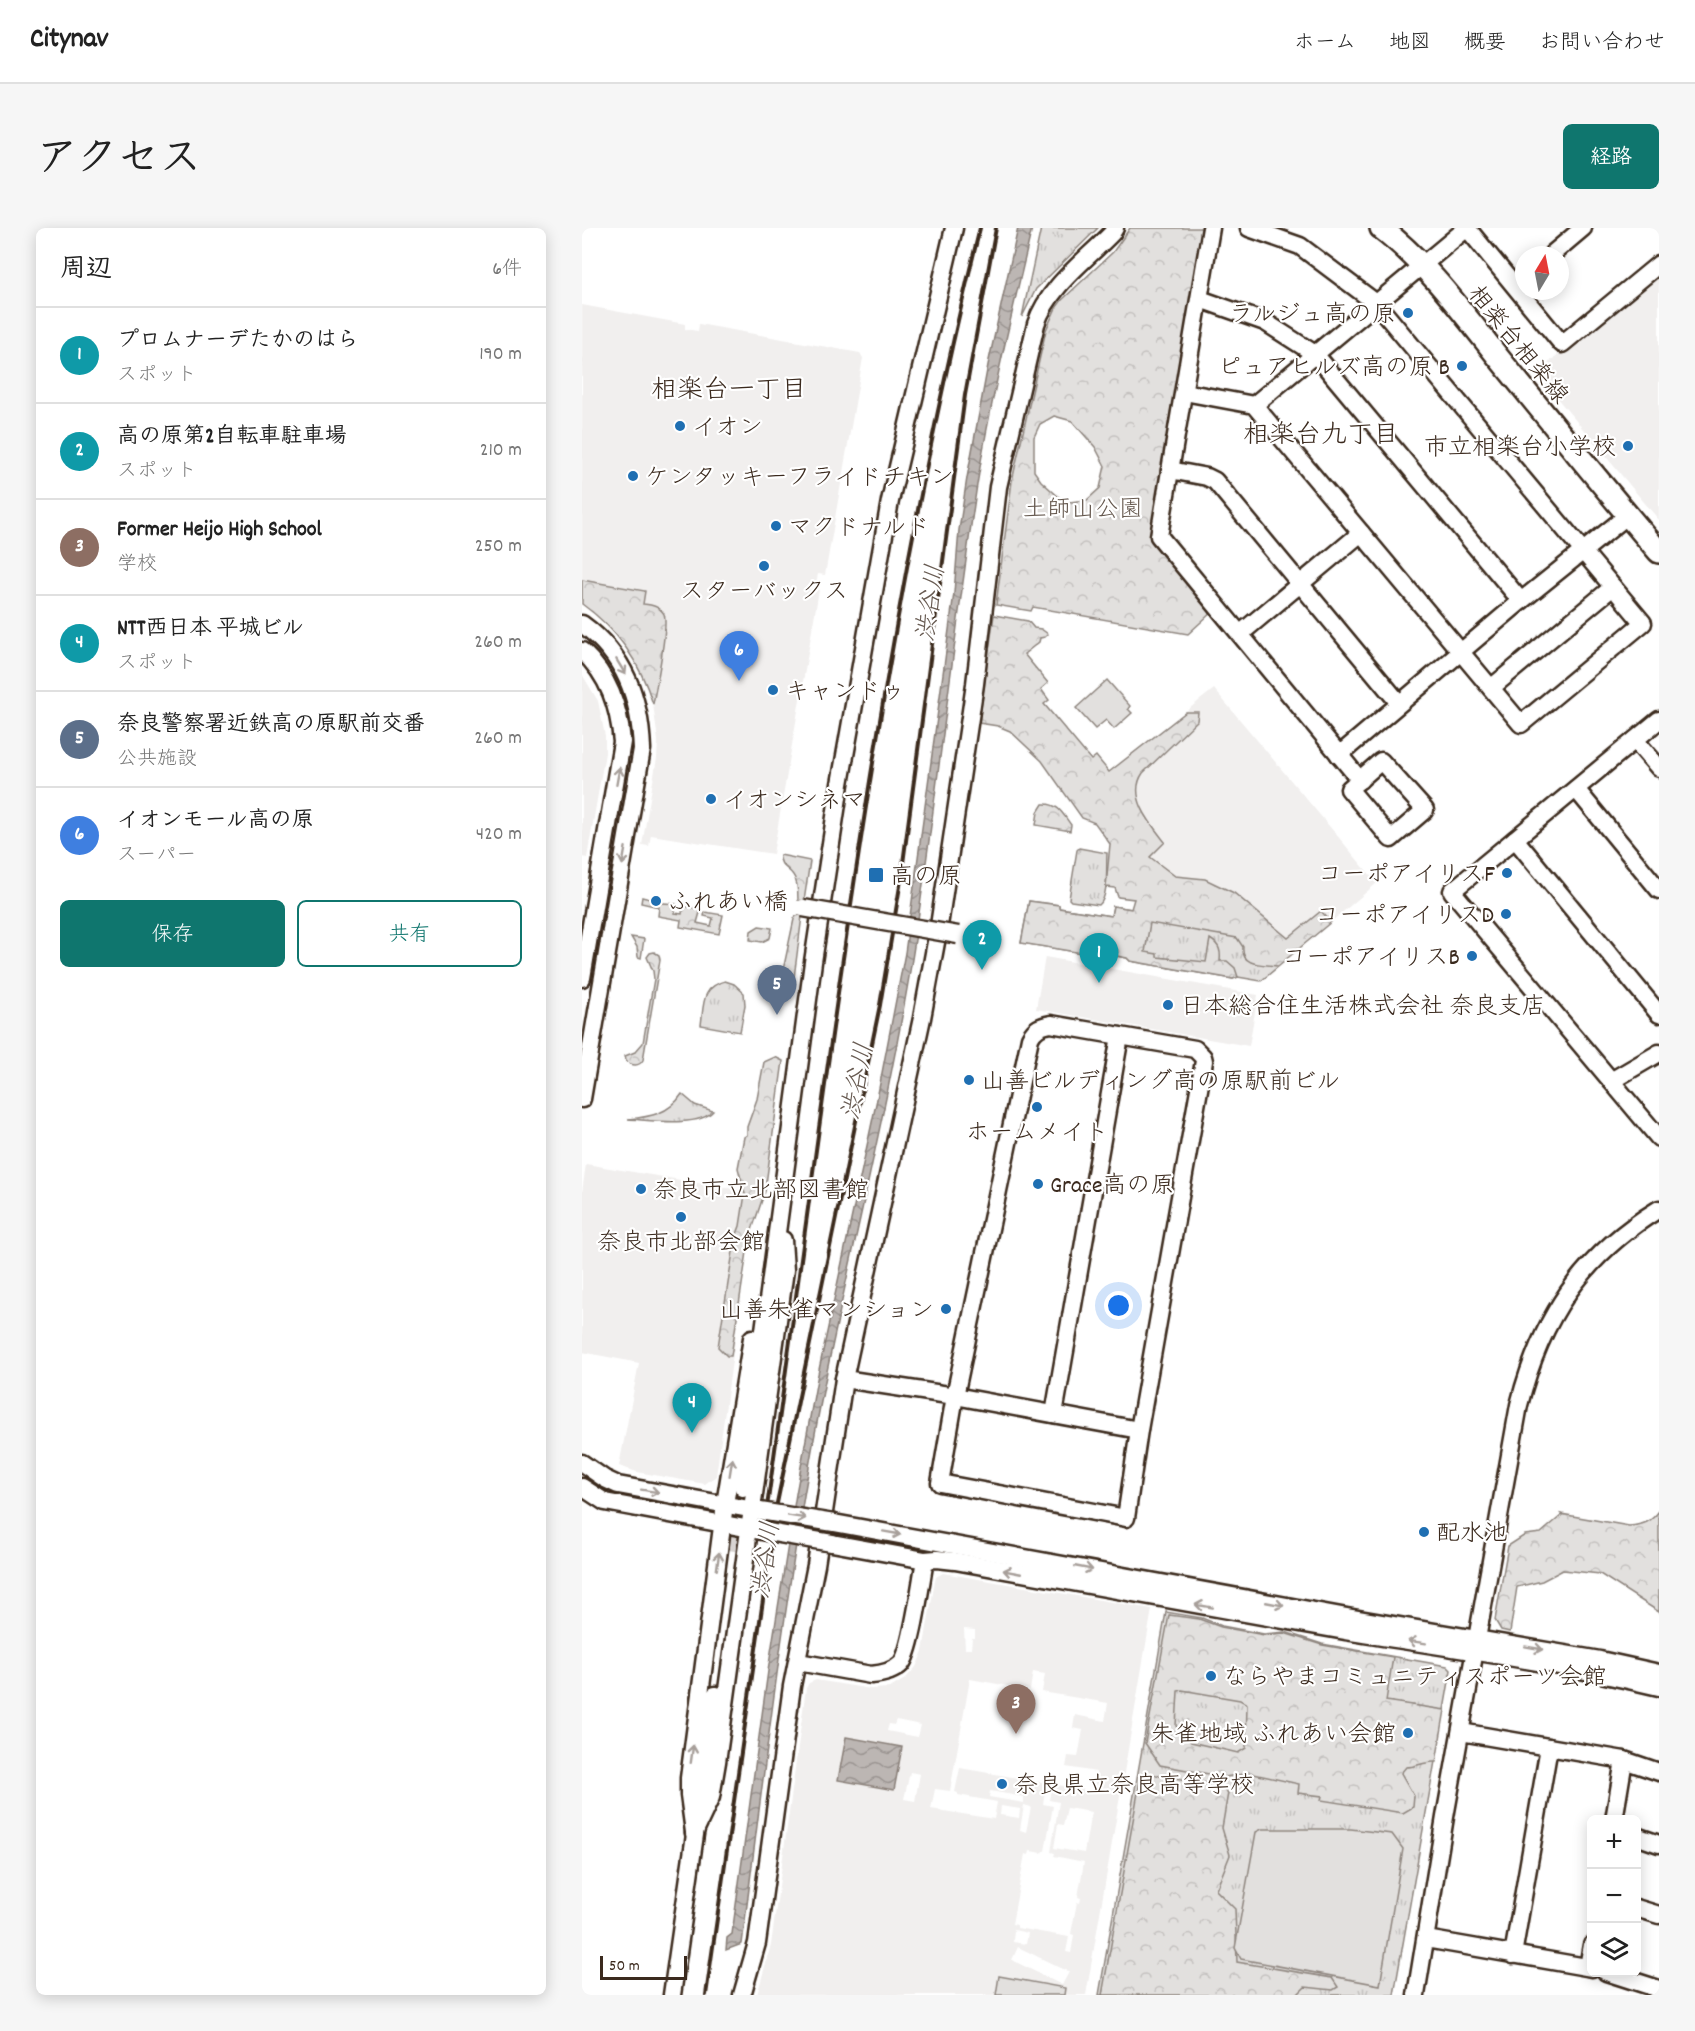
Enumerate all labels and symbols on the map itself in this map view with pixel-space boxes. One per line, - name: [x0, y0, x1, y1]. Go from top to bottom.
- north arrow: [1515, 246, 1569, 300]
- street label: 相楽台相楽線: [1458, 279, 1575, 413]
- place label: ラルジュ高の原: [1229, 299, 1396, 333]
- marker: ラルジュ高の原: [1401, 306, 1415, 320]
- place label: ピュアヒルズ高の原 B: [1218, 352, 1450, 386]
- marker: ピュアヒルズ高の原 B: [1455, 359, 1469, 373]
- district label: 相楽台一丁目: [651, 373, 807, 410]
- place label: イオン: [692, 412, 763, 446]
- district label: 相楽台九丁目: [1243, 418, 1399, 455]
- marker: イオン: [673, 419, 687, 433]
- place label: 市立相楽台小学校: [1424, 432, 1616, 466]
- marker: 市立相楽台小学校: [1621, 439, 1635, 453]
- place label: ケンタッキーフライドチキン: [645, 462, 954, 496]
- marker: ケンタッキーフライドチキン: [626, 469, 640, 483]
- park label: 土師山公園: [1023, 494, 1143, 528]
- place label: マクドナルド: [788, 512, 930, 546]
- marker: マクドナルド: [769, 519, 783, 533]
- marker: スターバックス: [757, 559, 771, 573]
- water label: 渋谷川: [909, 562, 956, 645]
- place label: スターバックス: [680, 576, 848, 610]
- pin: 6: [720, 632, 758, 681]
- one-way arrow: [615, 658, 627, 675]
- place label: キャンドゥ: [785, 676, 905, 710]
- marker: キャンドゥ: [766, 683, 780, 697]
- one-way arrow: [612, 766, 623, 786]
- place label: イオンシネマ: [723, 785, 866, 819]
- marker: イオンシネマ: [704, 792, 718, 806]
- one-way arrow: [619, 846, 630, 866]
- place label: コーポアイリスF: [1318, 859, 1495, 893]
- place label: 高の原: [890, 861, 962, 895]
- marker: 高の原: [867, 866, 885, 884]
- marker: コーポアイリスF: [1500, 866, 1514, 880]
- place label: ふれあい橋: [668, 887, 788, 921]
- marker: ふれあい橋: [649, 894, 663, 908]
- place label: コーポアイリスD: [1315, 900, 1494, 934]
- marker: コーポアイリスD: [1499, 907, 1513, 921]
- pin: 2: [962, 920, 1002, 970]
- pin: 1: [1080, 934, 1118, 983]
- place label: コーポアイリスB: [1282, 942, 1460, 976]
- marker: コーポアイリスB: [1465, 949, 1479, 963]
- pin: 5: [758, 966, 796, 1015]
- place label: 日本総合住生活株式会社 奈良支店: [1180, 991, 1546, 1025]
- marker: 日本総合住生活株式会社 奈良支店: [1161, 998, 1175, 1012]
- water label: 渋谷川: [834, 1040, 885, 1123]
- place label: 山善ビルディング高の原駅前ビル: [981, 1066, 1340, 1100]
- marker: 山善ビルディング高の原駅前ビル: [962, 1073, 976, 1087]
- marker: ホームメイト: [1030, 1100, 1044, 1114]
- place label: ホームメイト: [965, 1117, 1109, 1151]
- place label: Grace高の原: [1050, 1170, 1175, 1204]
- place label: 奈良市立北部図書館: [653, 1175, 869, 1209]
- marker: Grace高の原: [1031, 1177, 1045, 1191]
- marker: 奈良市立北部図書館: [634, 1182, 648, 1196]
- marker: 奈良市北部会館: [674, 1210, 688, 1224]
- place label: 奈良市北部会館: [597, 1227, 765, 1261]
- your location: [1104, 1291, 1133, 1320]
- place label: 山善朱雀マンション: [719, 1295, 934, 1329]
- marker: 山善朱雀マンション: [939, 1302, 953, 1316]
- pin: 4: [672, 1384, 712, 1433]
- one-way arrow: [725, 1457, 736, 1477]
- one-way arrow: [640, 1486, 660, 1497]
- one-way arrow: [787, 1511, 806, 1522]
- place label: 配水池: [1436, 1518, 1508, 1552]
- water label: 渋谷川: [744, 1519, 791, 1602]
- marker: 配水池: [1417, 1525, 1431, 1539]
- one-way arrow: [881, 1527, 901, 1538]
- one-way arrow: [713, 1551, 724, 1571]
- one-way arrow: [1073, 1563, 1093, 1574]
- one-way arrow: [1002, 1566, 1022, 1577]
- one-way arrow: [1265, 1598, 1285, 1609]
- one-way arrow: [1194, 1600, 1214, 1611]
- one-way arrow: [1407, 1636, 1427, 1647]
- one-way arrow: [1524, 1643, 1544, 1654]
- place label: ならやまコミュニティスポーツ会館: [1223, 1662, 1607, 1696]
- marker: ならやまコミュニティスポーツ会館: [1204, 1669, 1218, 1683]
- pin: 3: [996, 1684, 1036, 1734]
- place label: 朱雀地域 ふれあい会館: [1151, 1719, 1396, 1753]
- marker: 朱雀地域 ふれあい会館: [1401, 1726, 1415, 1740]
- one-way arrow: [686, 1744, 697, 1764]
- place label: 奈良県立奈良高等学校: [1014, 1770, 1254, 1804]
- marker: 奈良県立奈良高等学校: [995, 1777, 1009, 1791]
- scale bar: [600, 1953, 687, 1980]

